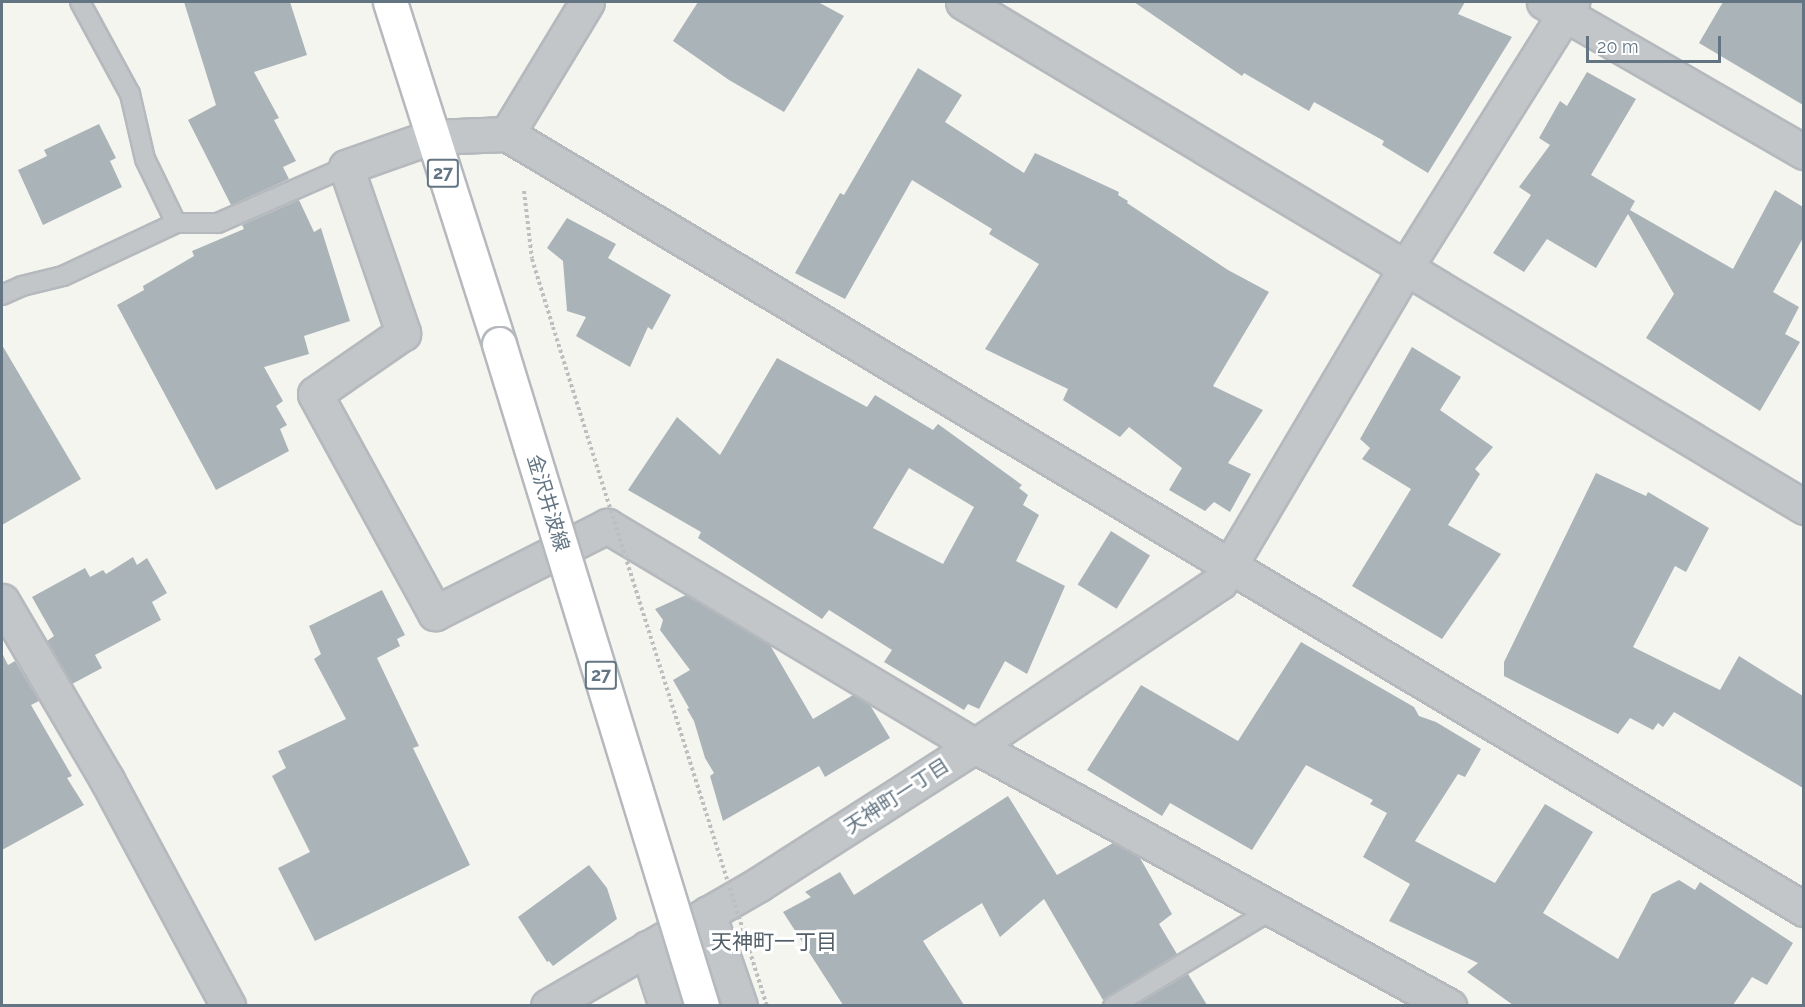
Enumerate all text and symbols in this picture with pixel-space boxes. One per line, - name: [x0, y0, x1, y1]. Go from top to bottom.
- scale bar: [1589, 24, 1724, 62]
- text: 20 m: [1597, 36, 1639, 57]
- road number: 27: [426, 158, 460, 188]
- street label: 金沢井波線: [522, 452, 574, 554]
- road number: 27: [584, 660, 618, 690]
- street label: 天神町一丁目: [840, 753, 954, 839]
- district label: 天神町一丁目: [711, 929, 837, 955]

